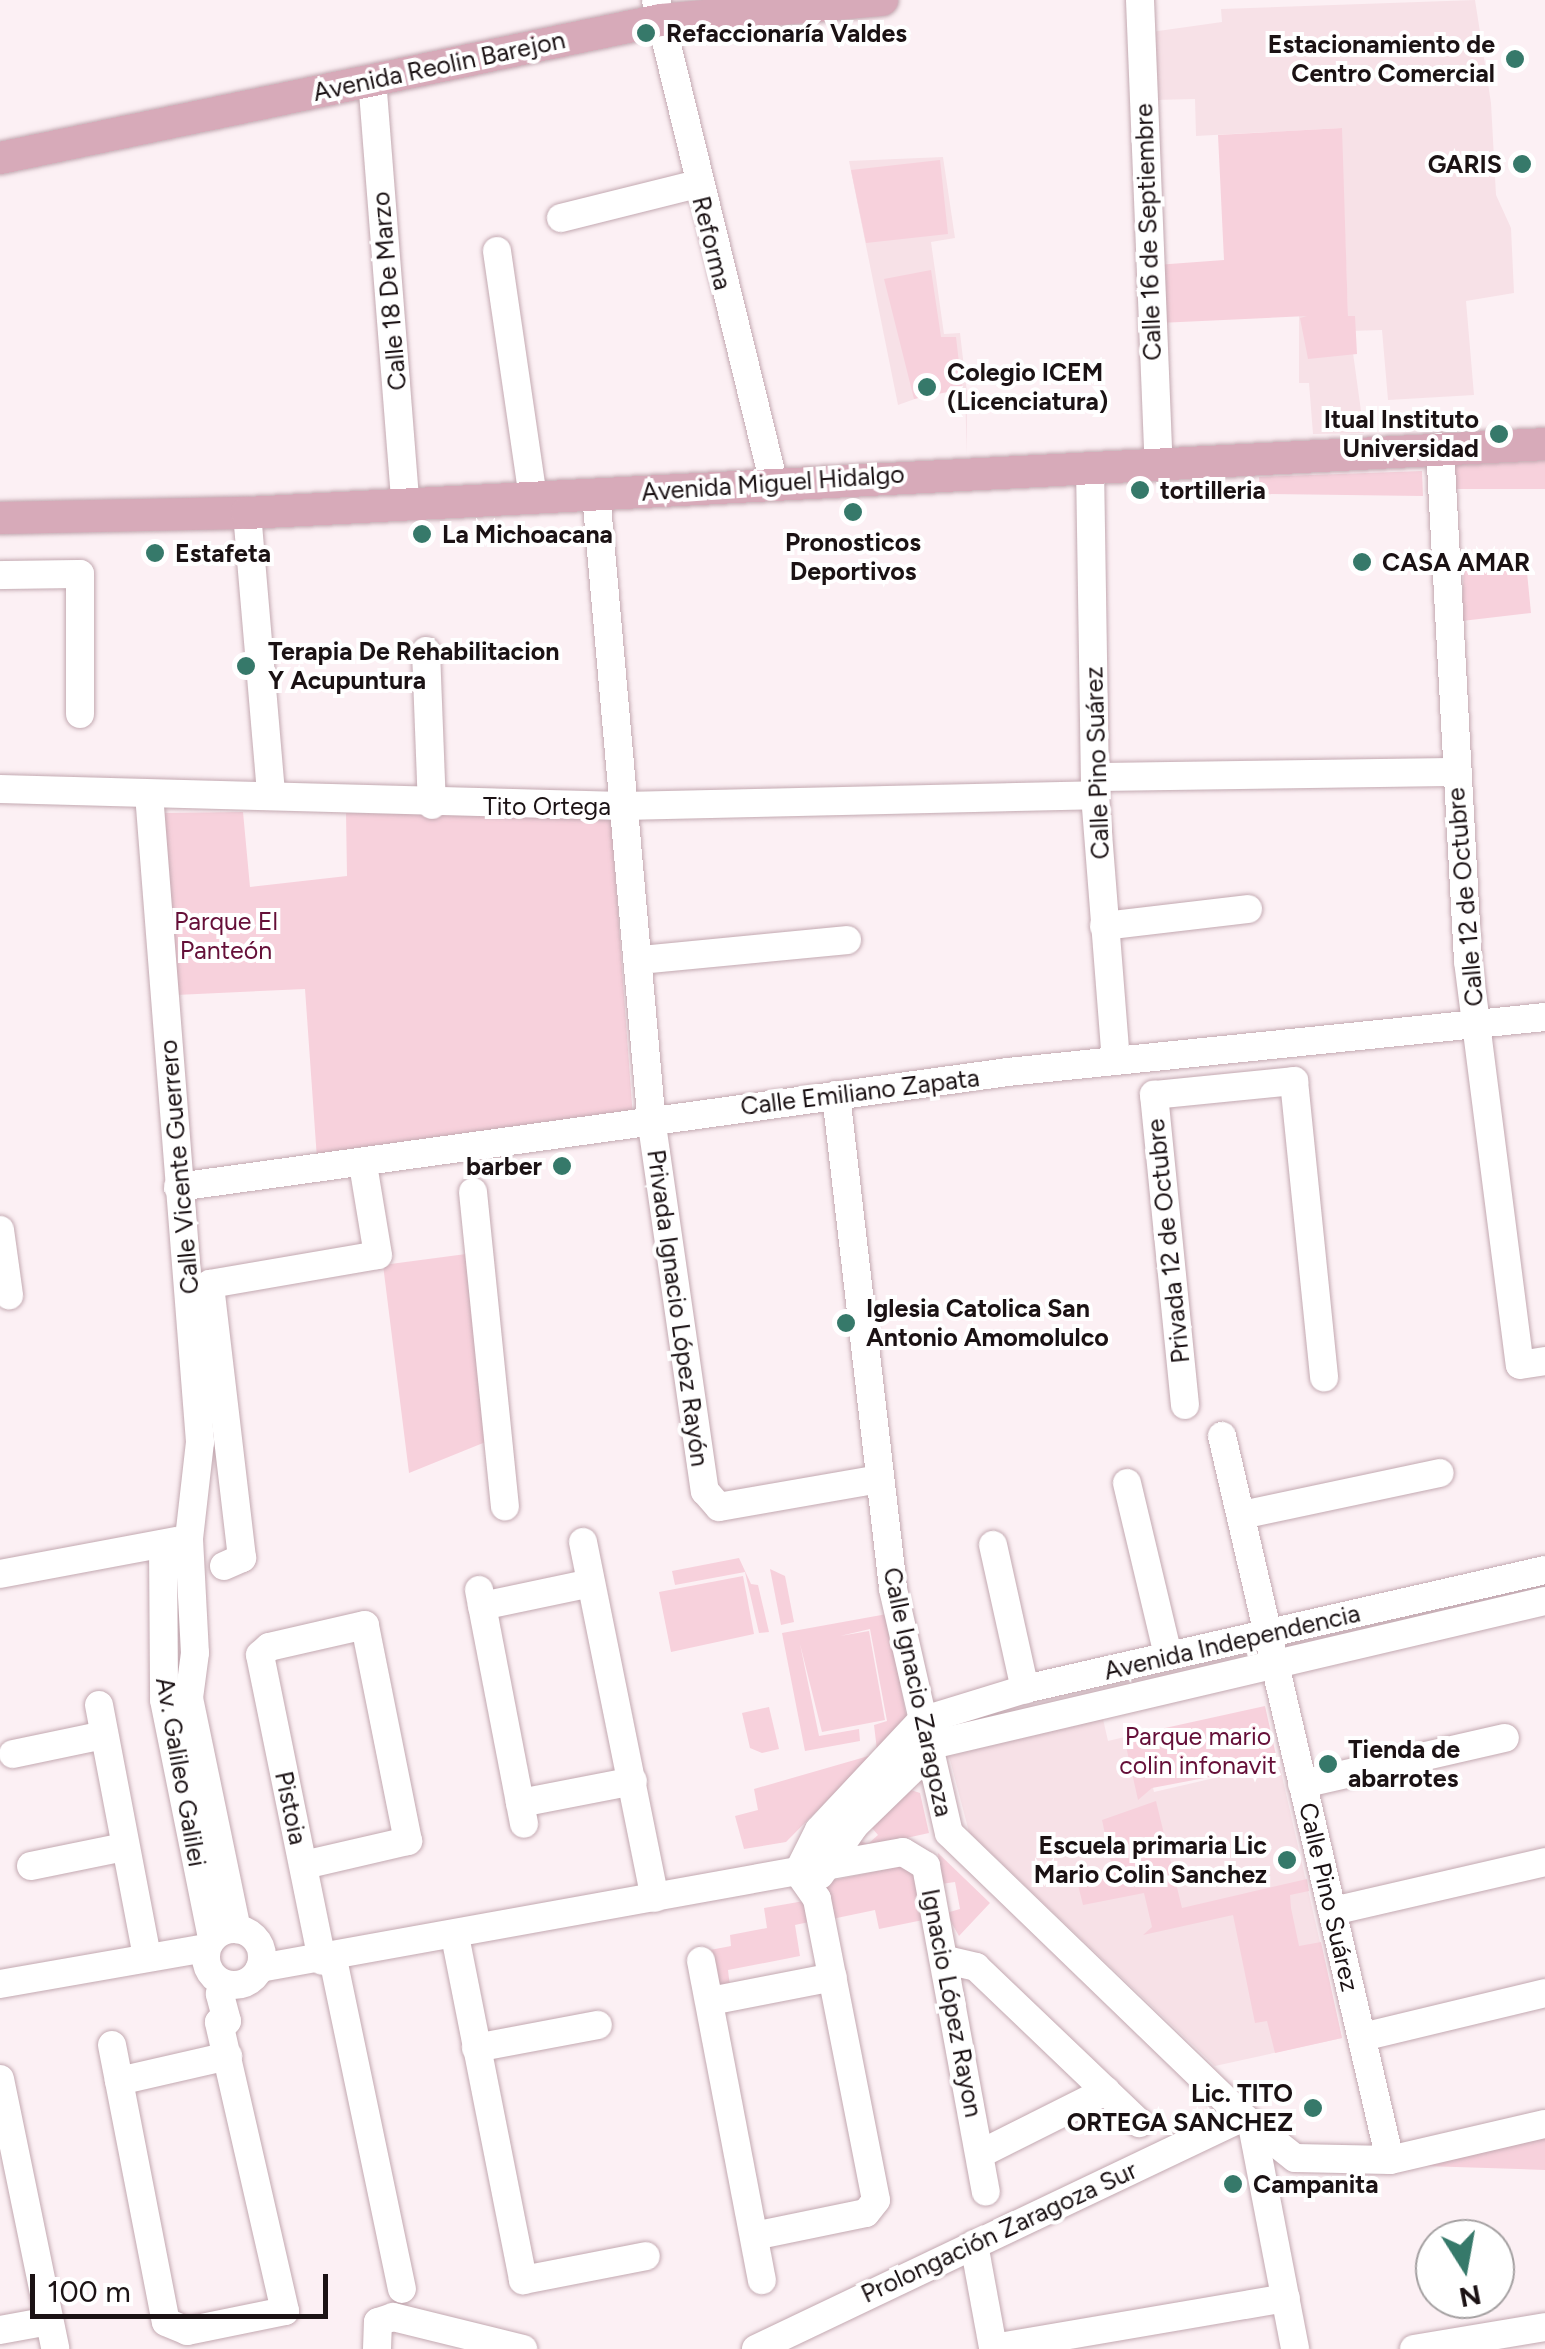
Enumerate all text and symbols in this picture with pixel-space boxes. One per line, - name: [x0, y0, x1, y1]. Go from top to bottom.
- place label: Refaccionaría Valdes: [666, 18, 907, 48]
- marker: Refaccionaría Valdes: [635, 22, 657, 44]
- street label: Avenida Reolin Barejon: [310, 25, 568, 107]
- place label: Estacionamiento de Centro Comercial: [1268, 30, 1495, 89]
- marker: Estacionamiento de Centro Comercial: [1504, 48, 1526, 70]
- street label: Calle 16 de Septiembre: [1129, 103, 1167, 361]
- place label: GARIS: [1428, 149, 1502, 179]
- marker: GARIS: [1511, 153, 1533, 175]
- street label: Calle 18 De Marzo: [365, 190, 413, 392]
- street label: Reforma: [686, 193, 738, 293]
- place label: Colegio ICEM (Licenciatura): [947, 358, 1108, 417]
- marker: Colegio ICEM (Licenciatura): [916, 376, 938, 398]
- place label: Itual Instituto Universidad: [1324, 405, 1479, 464]
- marker: Itual Instituto Universidad: [1488, 423, 1510, 445]
- street label: Avenida Miguel Hidalgo: [640, 459, 906, 507]
- place label: tortilleria: [1160, 475, 1266, 505]
- marker: tortilleria: [1129, 479, 1151, 501]
- marker: Pronosticos Deportivos: [842, 501, 864, 523]
- place label: La Michoacana: [442, 519, 613, 549]
- marker: La Michoacana: [411, 523, 433, 545]
- place label: Pronosticos Deportivos: [785, 528, 921, 587]
- place label: Estafeta: [175, 538, 271, 568]
- marker: Estafeta: [144, 542, 166, 564]
- place label: CASA AMAR: [1382, 547, 1530, 577]
- marker: CASA AMAR: [1351, 551, 1373, 573]
- place label: Terapia De Rehabilitacion Y Acupuntura: [268, 637, 560, 696]
- marker: Terapia De Rehabilitacion Y Acupuntura: [233, 653, 259, 679]
- street label: Calle Pino Suárez: [1079, 666, 1115, 860]
- street label: Calle 12 de Octubre: [1440, 786, 1490, 1008]
- street label: Tito Ortega: [483, 791, 611, 821]
- park label: Parque El Panteón: [174, 907, 278, 966]
- street label: Calle Vicente Guerrero: [153, 1039, 205, 1295]
- street label: Calle Emiliano Zapata: [739, 1062, 981, 1122]
- street label: Privada 12 de Octubre: [1140, 1117, 1196, 1365]
- street label: Privada Ignacio López Rayón: [641, 1148, 715, 1468]
- place label: barber: [466, 1151, 542, 1181]
- marker: barber: [551, 1155, 573, 1177]
- place label: Iglesia Catolica San Antonio Amomolulco: [866, 1294, 1109, 1353]
- marker: Iglesia Catolica San Antonio Amomolulco: [835, 1312, 857, 1334]
- street label: Calle Ignacio Zaragoza: [877, 1565, 959, 1819]
- street label: Avenida Independencia: [1101, 1598, 1363, 1686]
- street label: Av. Galileo Galilei: [150, 1675, 212, 1869]
- park label: Parque mario colin infonavit: [1119, 1722, 1277, 1781]
- place label: Tienda de abarrotes: [1348, 1735, 1460, 1794]
- marker: Tienda de abarrotes: [1317, 1753, 1339, 1775]
- street label: Pistoia: [269, 1769, 313, 1847]
- street label: Calle Pino Suárez: [1293, 1800, 1365, 1994]
- place label: Escuela primaria Lic Mario Colin Sanchez: [1034, 1831, 1267, 1890]
- marker: Escuela primaria Lic Mario Colin Sanchez: [1276, 1849, 1298, 1871]
- street label: Ignacio López Rayon: [915, 1886, 989, 2120]
- place label: Lic. TITO ORTEGA SANCHEZ: [1067, 2079, 1293, 2138]
- marker: Lic. TITO ORTEGA SANCHEZ: [1302, 2097, 1324, 2119]
- street label: Prolongación Zaragoza Sur: [856, 2155, 1142, 2309]
- place label: Campanita: [1253, 2169, 1378, 2199]
- marker: Campanita: [1222, 2173, 1244, 2195]
- north arrow: [1415, 2219, 1515, 2319]
- scale bar: [35, 2254, 332, 2316]
- text: 100 m: [47, 2273, 131, 2310]
- text: N: [1456, 2278, 1484, 2315]

